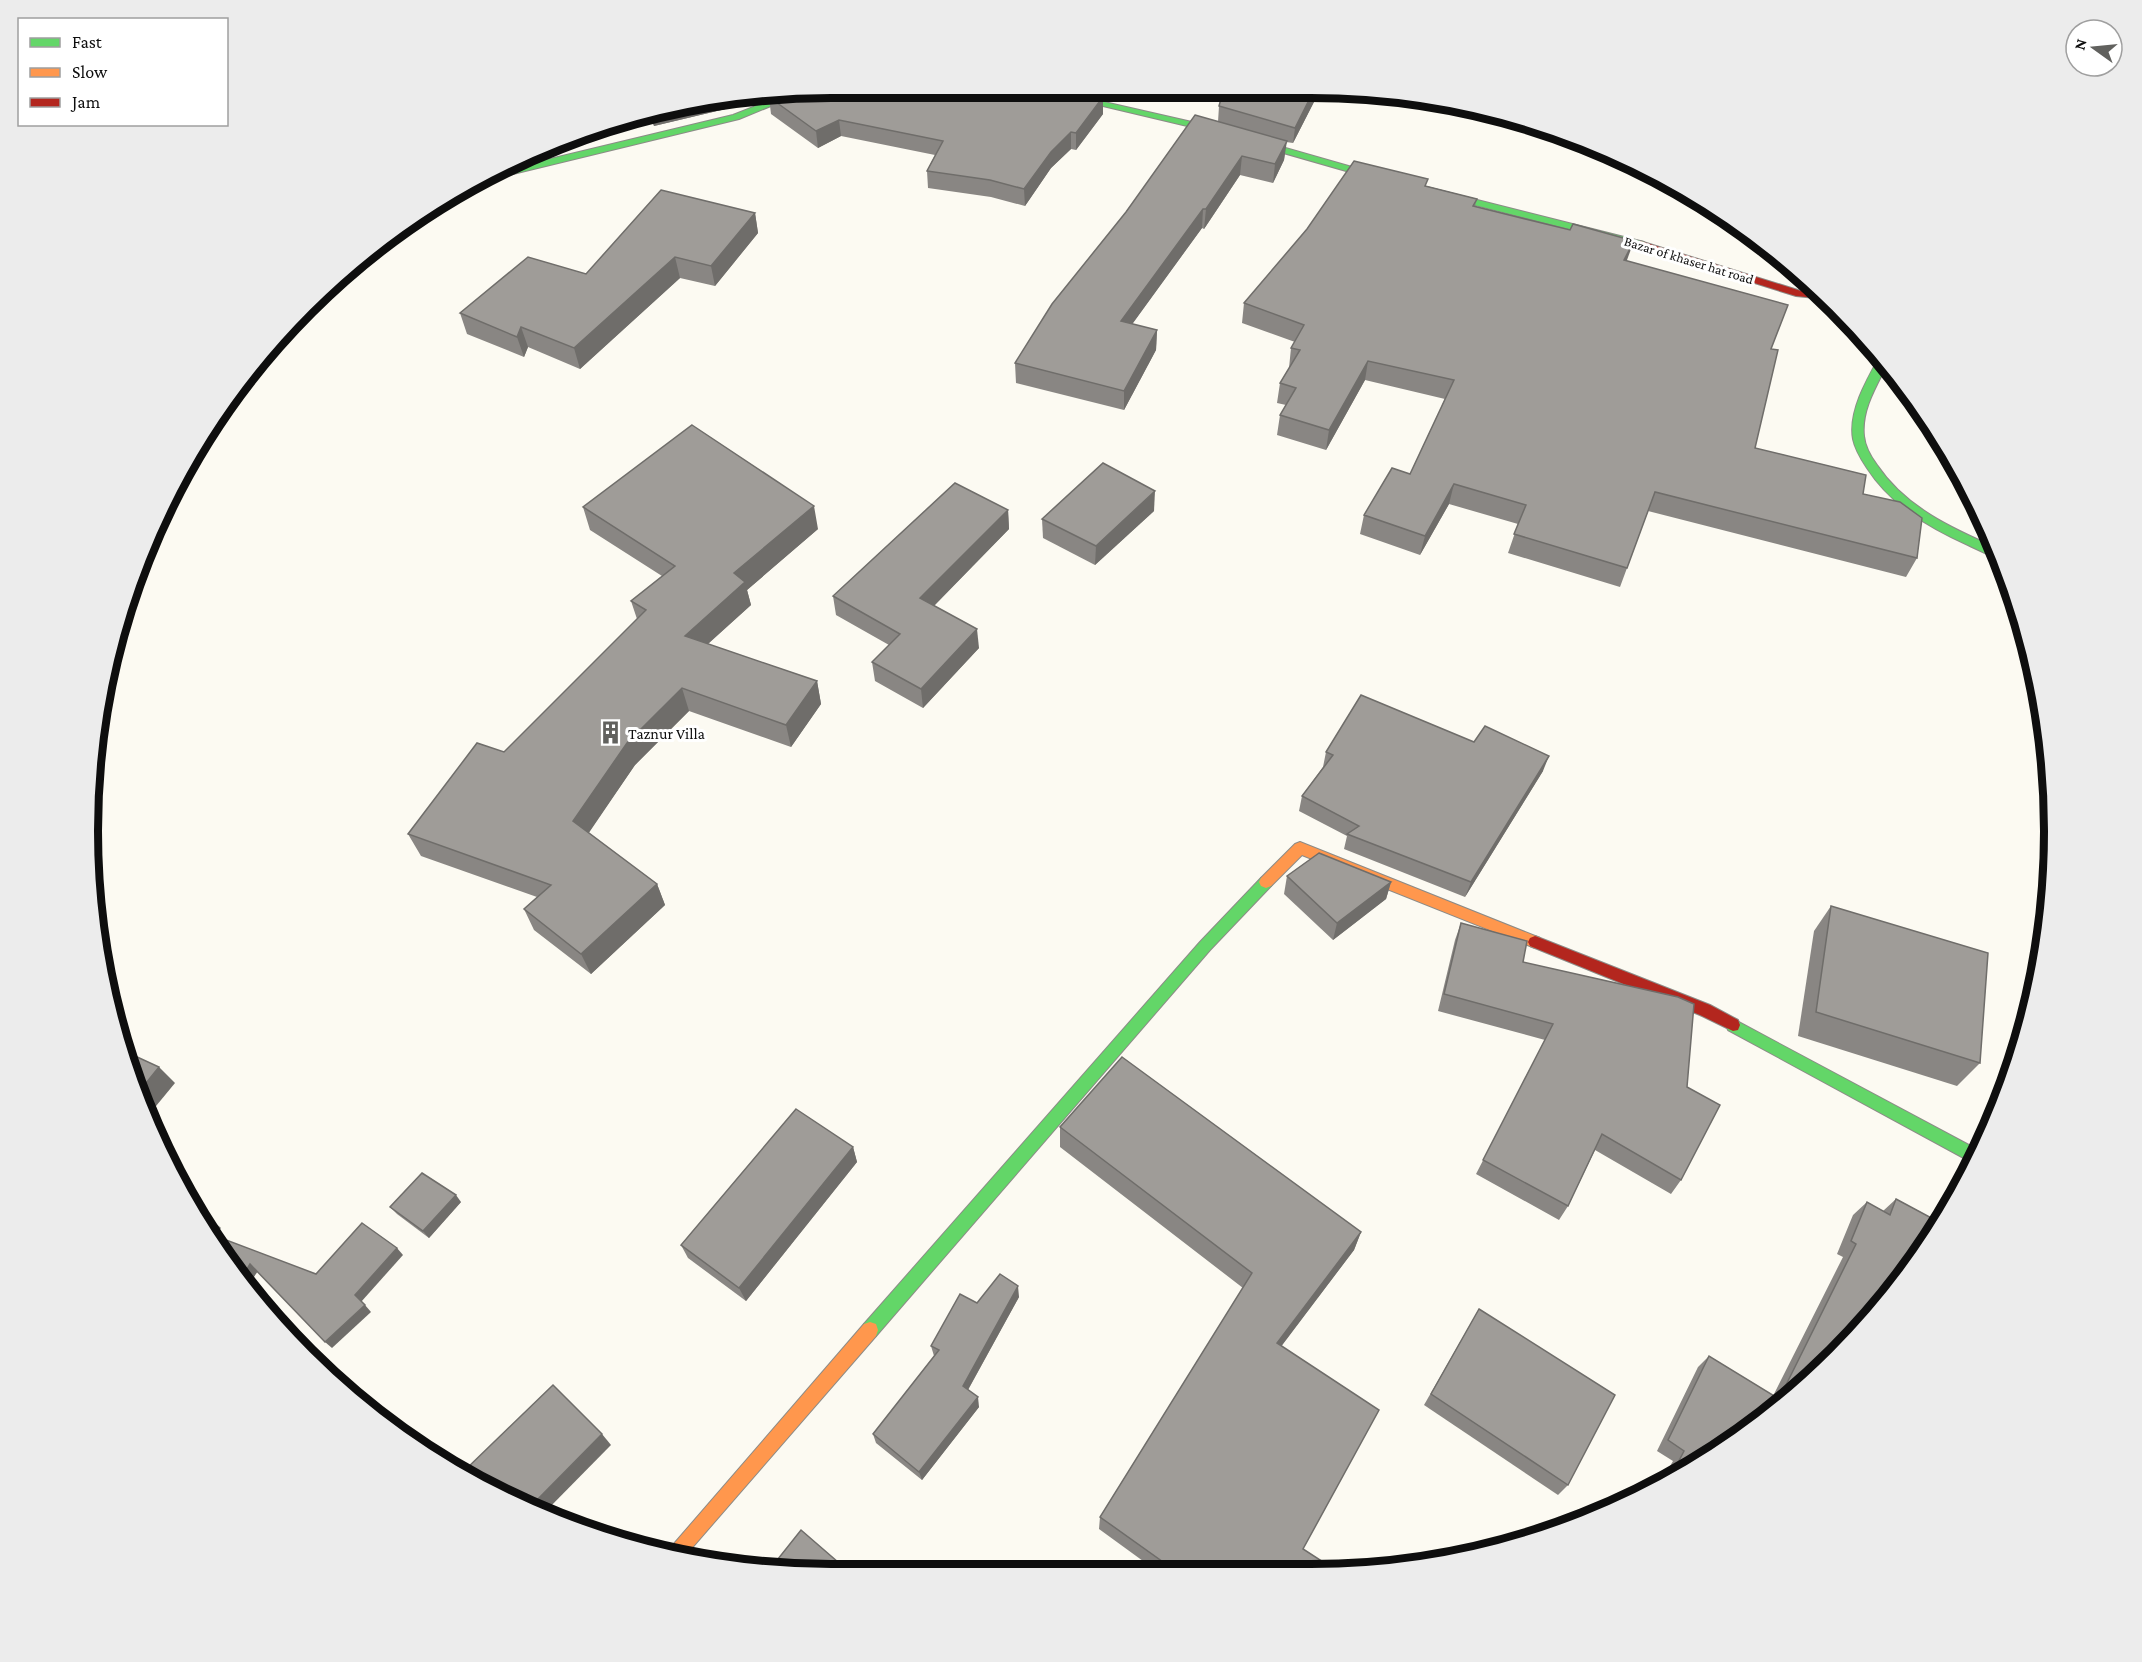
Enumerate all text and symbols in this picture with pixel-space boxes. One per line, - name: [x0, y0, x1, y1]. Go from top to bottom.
- legend: [18, 18, 228, 126]
- north arrow: [2064, 18, 2124, 78]
- text: Fast: [72, 32, 103, 52]
- text: N: [2070, 37, 2090, 52]
- text: Slow: [72, 62, 108, 82]
- text: Jam: [70, 92, 101, 112]
- street label: Bazar of khaser hat road: [1622, 233, 1756, 288]
- building icon: Taznur Villa: [597, 720, 623, 746]
- place label: Taznur Villa: [628, 725, 706, 742]

